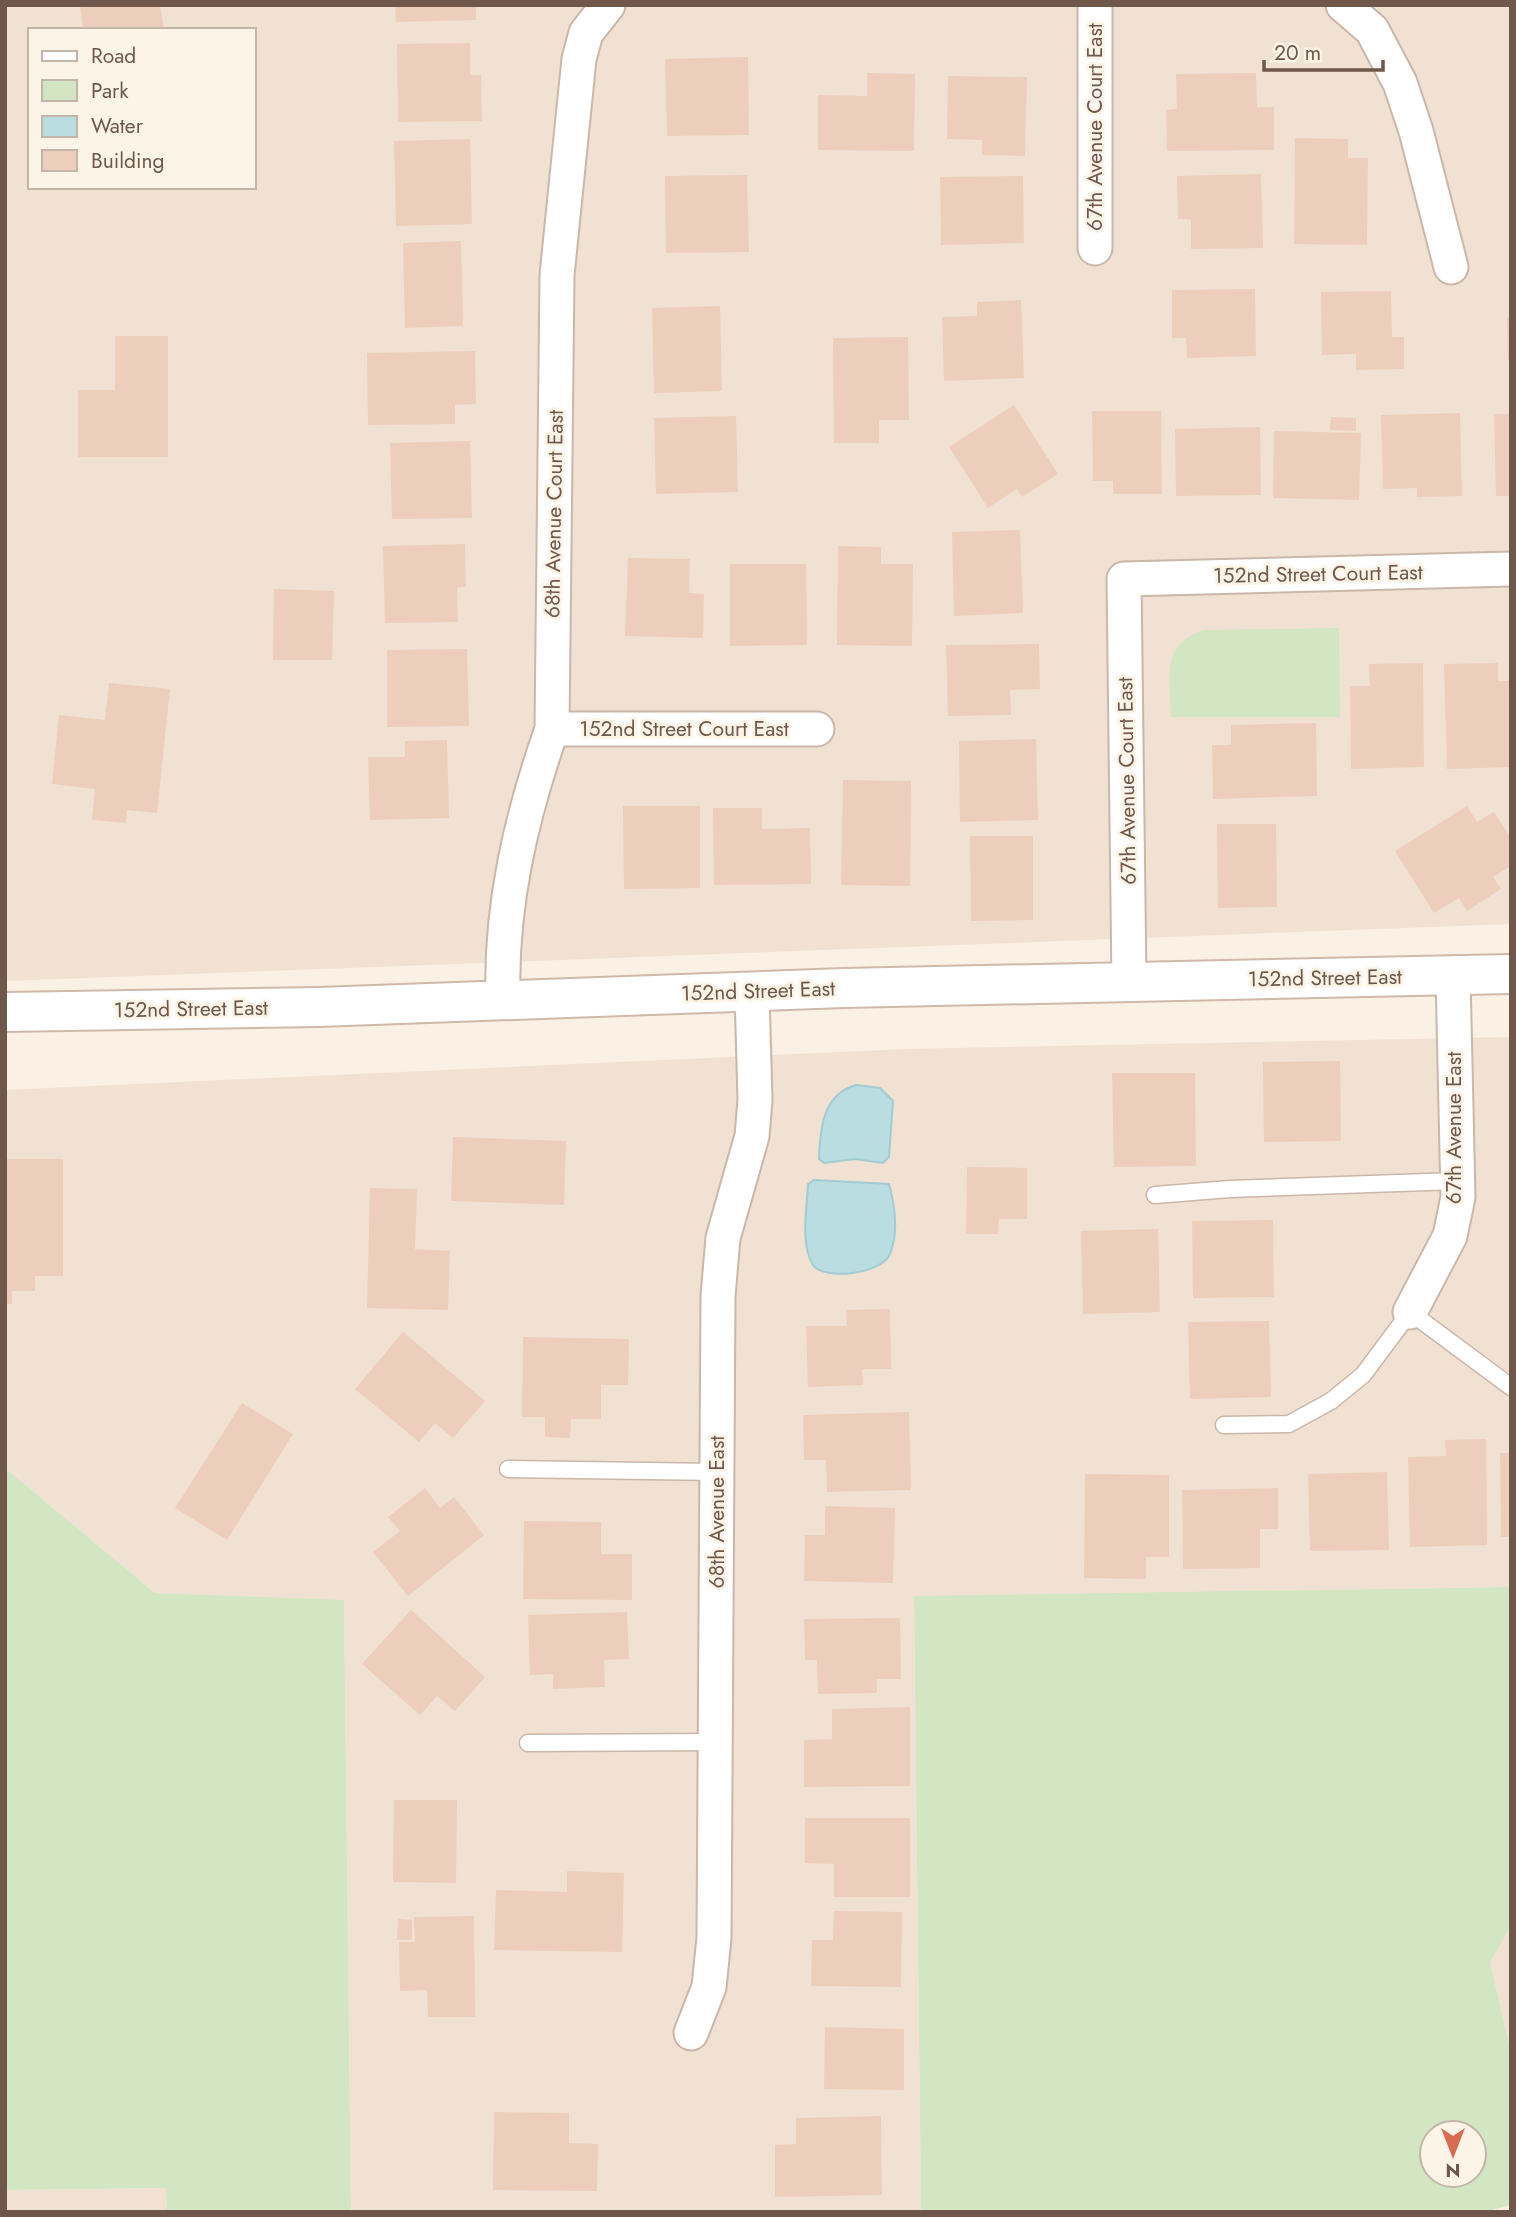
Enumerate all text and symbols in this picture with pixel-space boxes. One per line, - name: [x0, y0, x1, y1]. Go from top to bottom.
- street label: 67th Avenue Court East: [1080, 23, 1110, 231]
- legend: [28, 28, 256, 189]
- scale bar: [1264, 28, 1383, 72]
- text: 20 m: [1274, 38, 1321, 68]
- text: Road: [91, 41, 136, 71]
- text: Park: [91, 76, 129, 106]
- text: Water: [91, 111, 144, 141]
- text: Building: [91, 146, 164, 176]
- street label: 68th Avenue Court East: [537, 410, 571, 618]
- street label: 152nd Street Court East: [1213, 557, 1423, 591]
- street label: 67th Avenue Court East: [1110, 677, 1144, 885]
- street label: 152nd Street Court East: [579, 714, 789, 744]
- street label: 152nd Street East: [1248, 962, 1402, 994]
- street label: 152nd Street East: [680, 973, 836, 1009]
- street label: 152nd Street East: [114, 993, 268, 1025]
- street label: 67th Avenue East: [1439, 1052, 1469, 1204]
- street label: 68th Avenue East: [702, 1436, 732, 1588]
- north arrow: [1418, 2119, 1488, 2189]
- text: N: [1445, 2157, 1461, 2184]

